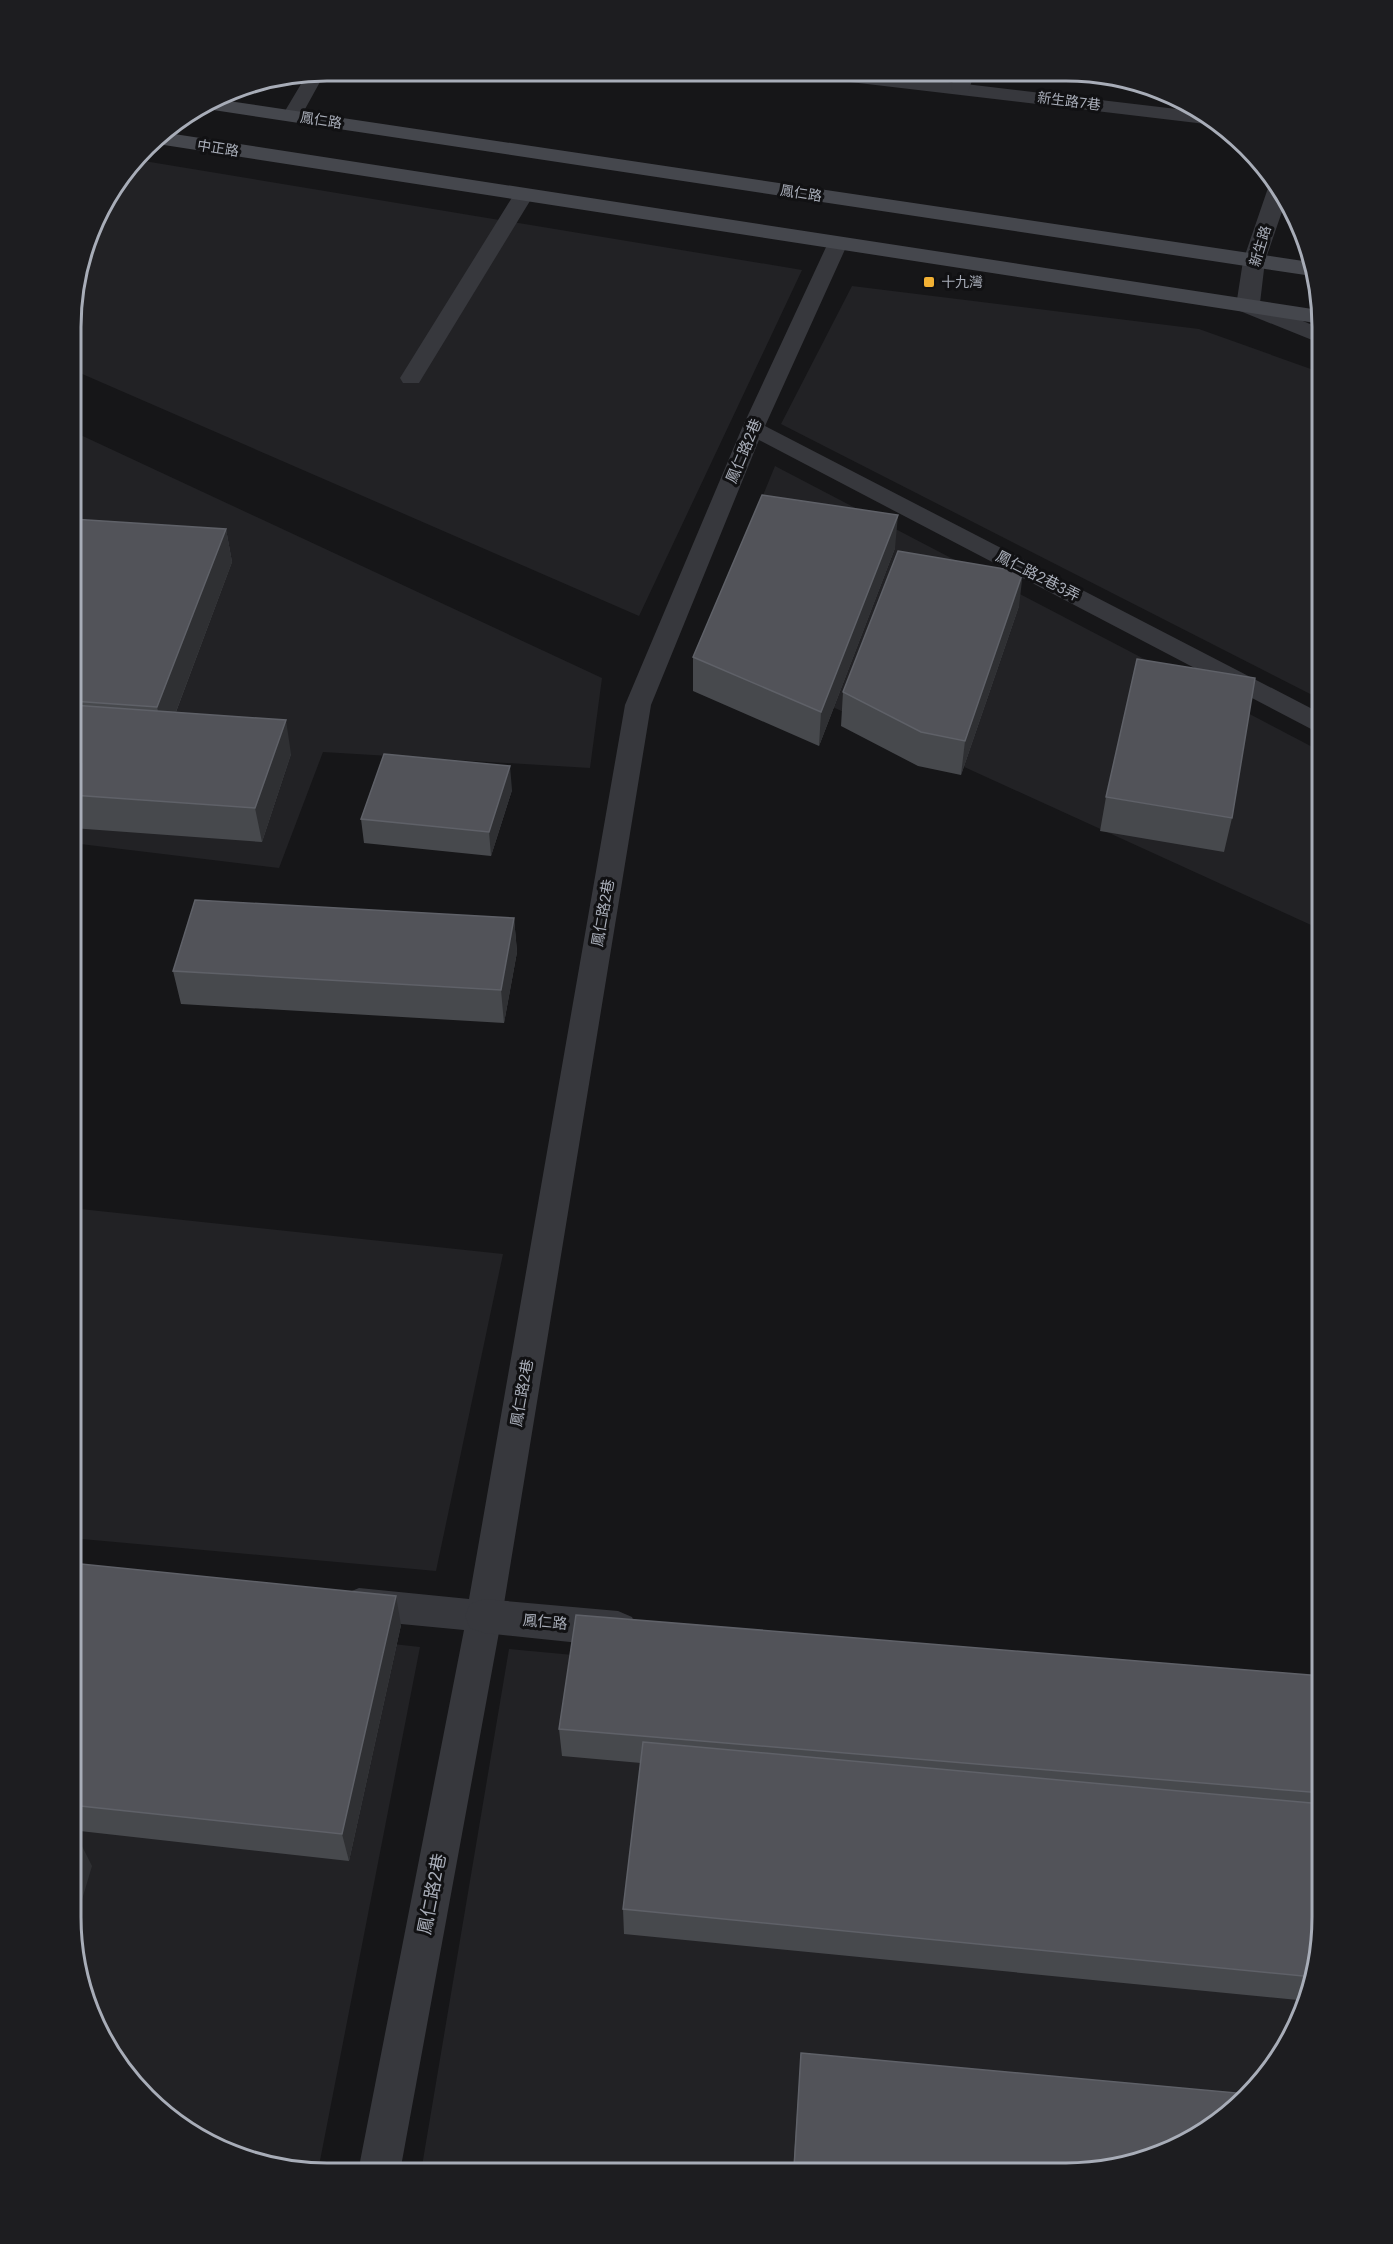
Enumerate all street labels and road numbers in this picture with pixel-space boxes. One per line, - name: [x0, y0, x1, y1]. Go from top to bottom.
- street label: 新生路7巷: [1036, 89, 1102, 113]
- street label: 鳳仁路: [299, 109, 343, 131]
- street label: 中正路: [196, 137, 240, 159]
- street label: 鳳仁路: [779, 182, 823, 204]
- street label: 新生路: [1246, 224, 1274, 268]
- street label: 鳳仁路2巷: [722, 416, 766, 486]
- street label: 鳳仁路2巷3弄: [993, 547, 1083, 605]
- street label: 鳳仁路2巷: [588, 878, 618, 948]
- street label: 鳳仁路2巷: [507, 1358, 537, 1428]
- street label: 鳳仁路: [522, 1611, 568, 1633]
- street label: 鳳仁路2巷: [413, 1852, 450, 1936]

